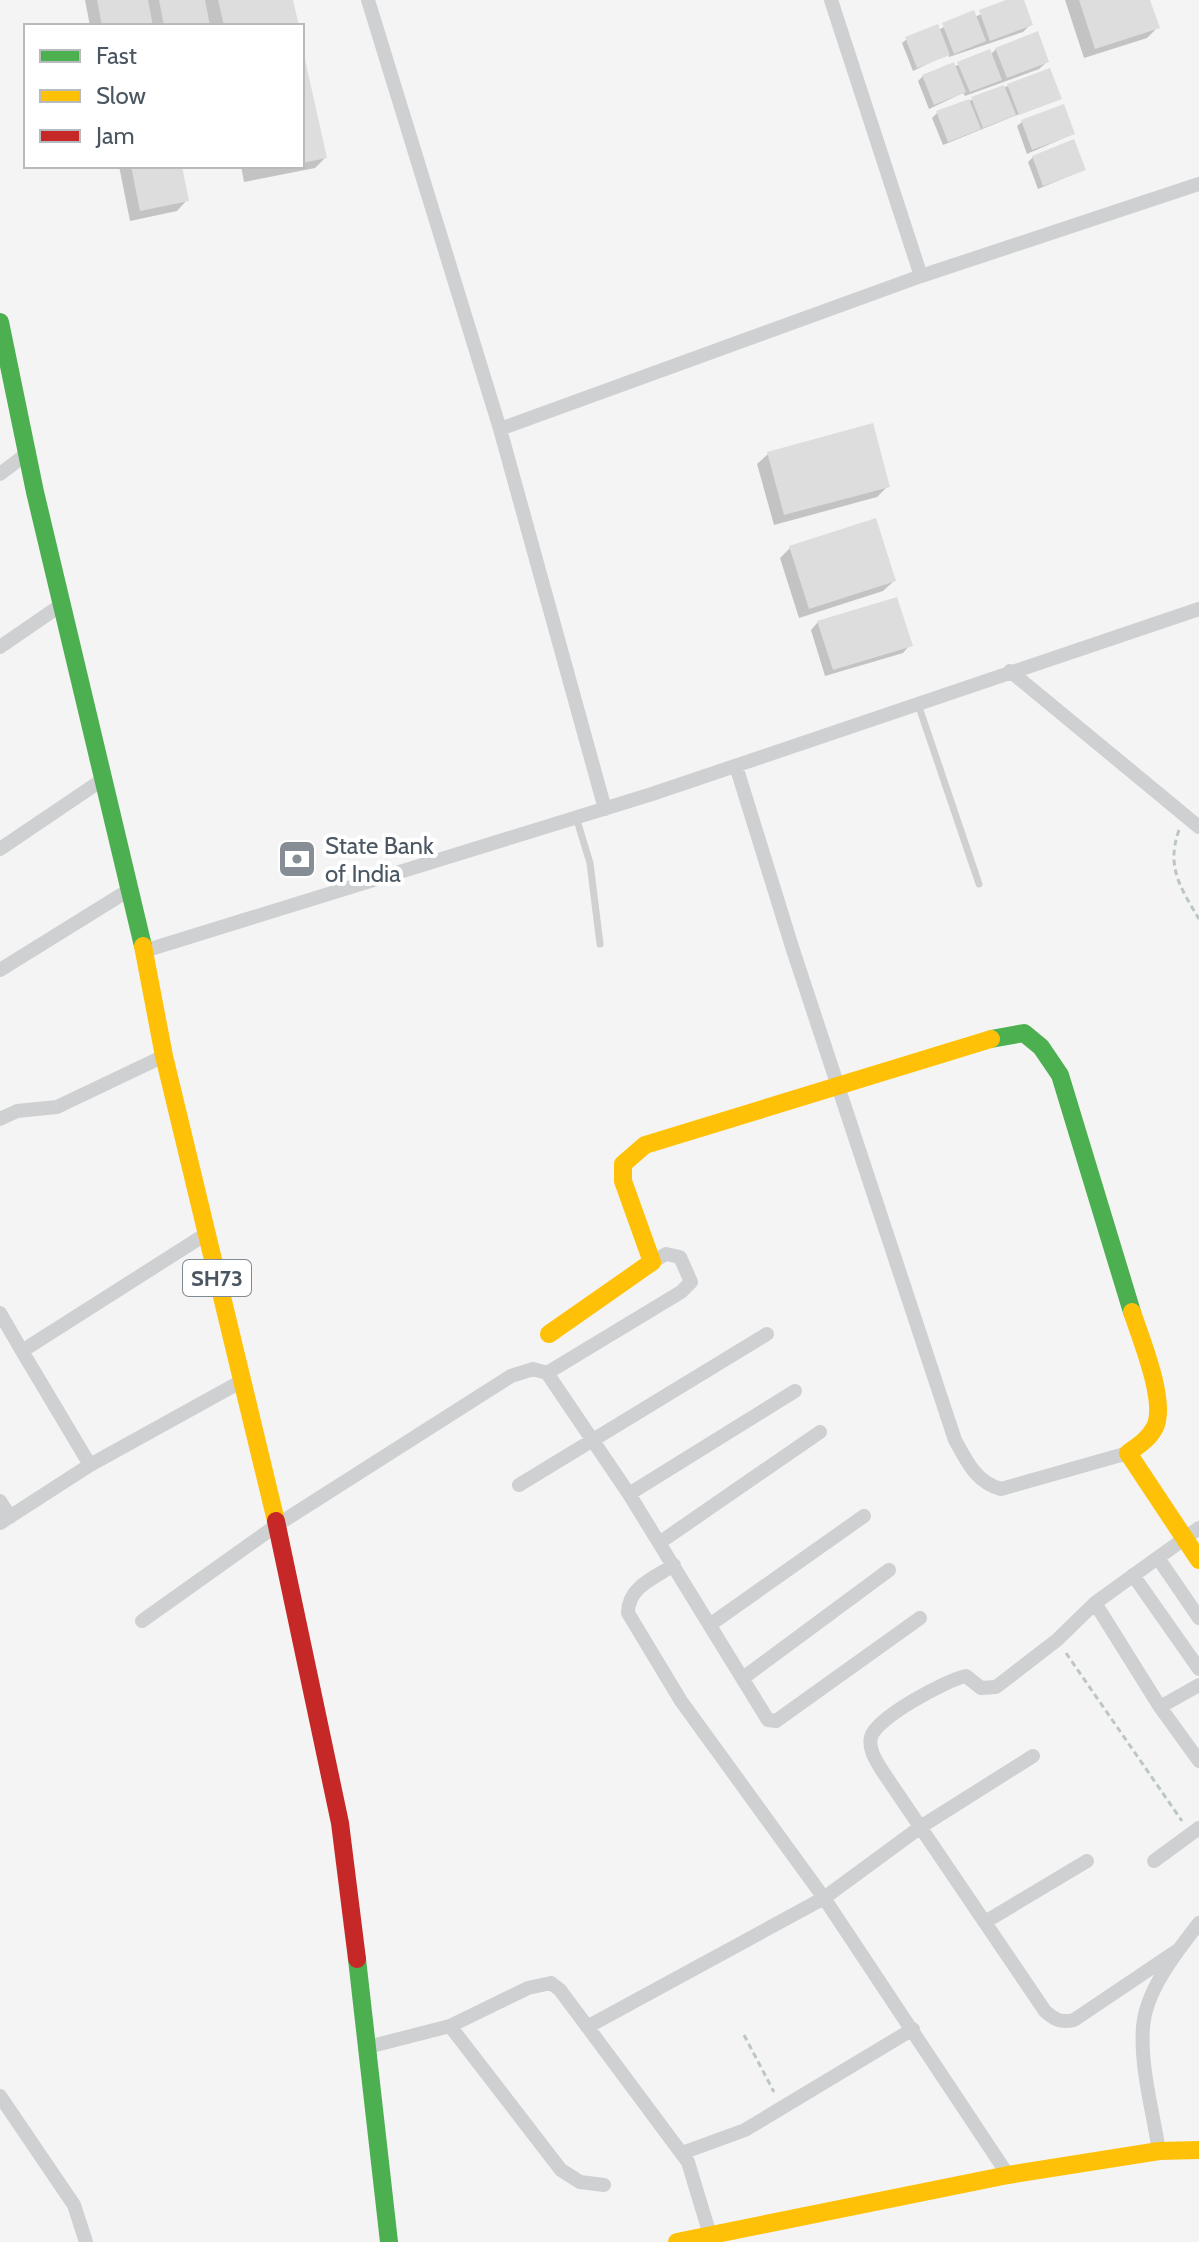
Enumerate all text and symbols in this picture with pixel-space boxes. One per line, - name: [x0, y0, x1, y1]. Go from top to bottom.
- legend: [24, 24, 304, 168]
- text: Fast: [96, 41, 137, 70]
- text: Slow: [96, 81, 146, 110]
- text: Jam: [95, 121, 134, 150]
- place label: State Bank of India: [325, 831, 434, 888]
- bank icon: State Bank of India: [276, 838, 318, 880]
- road number: SH73: [183, 1260, 251, 1296]

